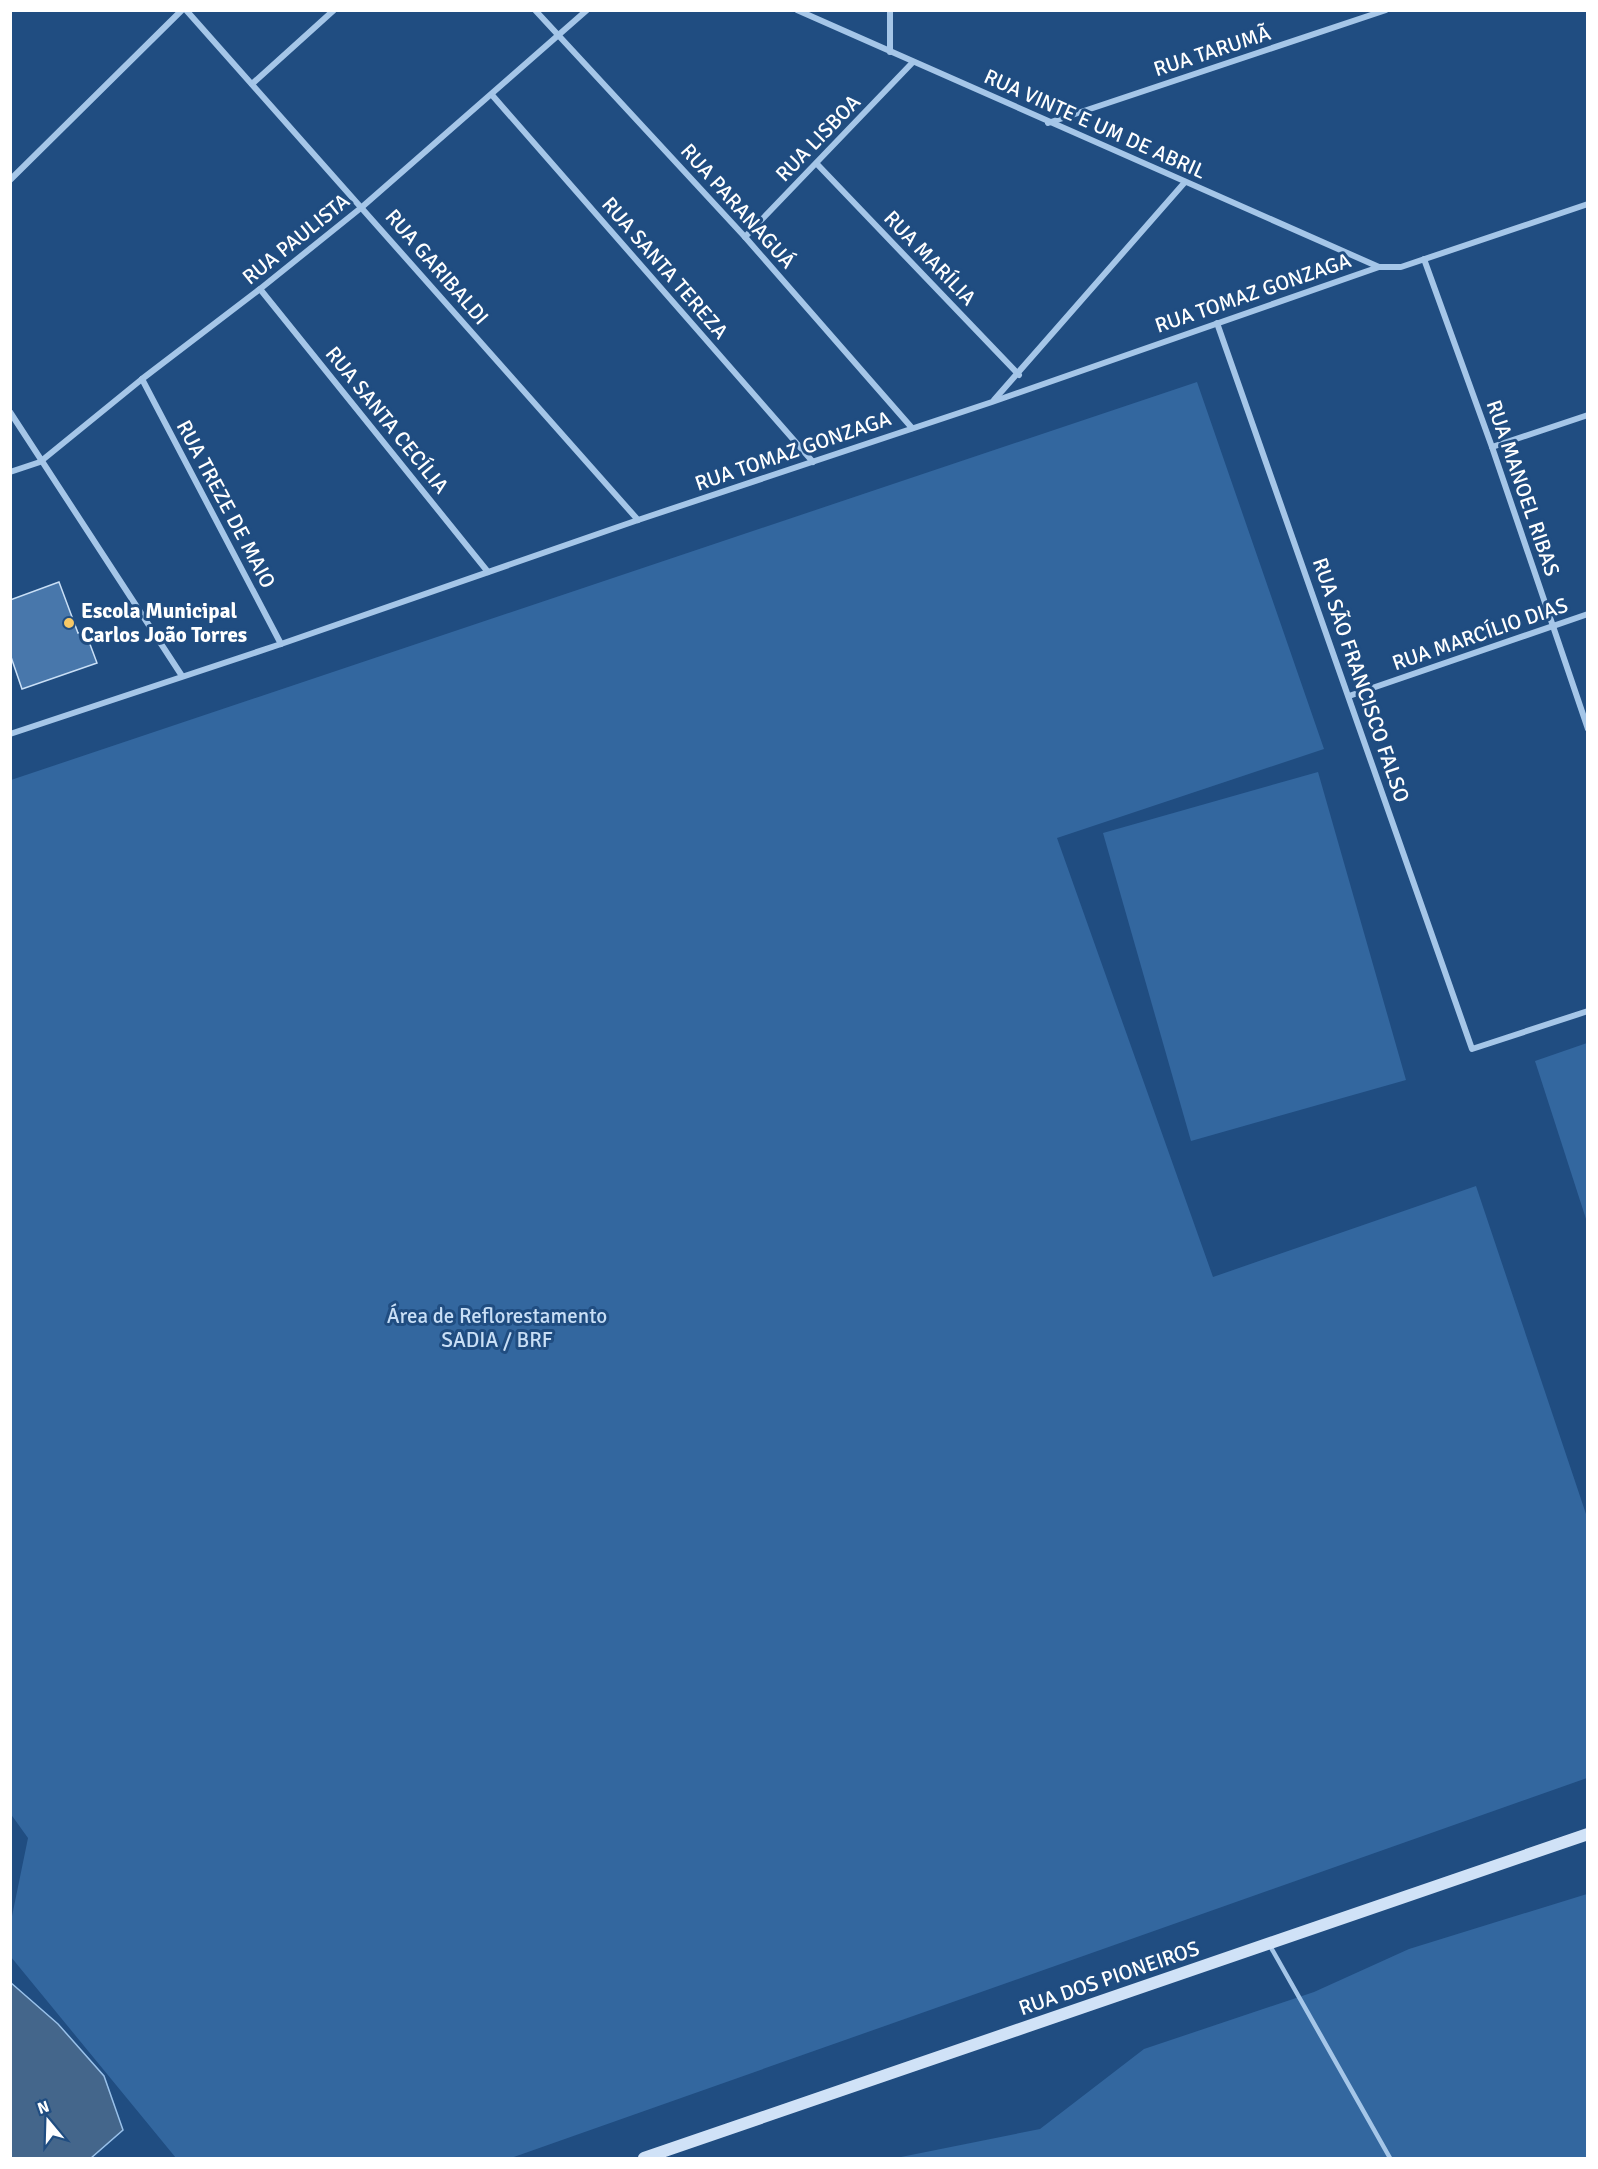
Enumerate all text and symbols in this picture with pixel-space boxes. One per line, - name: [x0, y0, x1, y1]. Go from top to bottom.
- street label: RUA TARUMÃ: [1150, 20, 1274, 82]
- street label: RUA VINTE E UM DE ABRIL: [980, 63, 1210, 185]
- street label: RUA LISBOA: [770, 89, 866, 187]
- street label: RUA PARANAGUÁ: [675, 138, 801, 274]
- street label: RUA PAULISTA: [237, 188, 355, 290]
- street label: RUA SANTA TEREZA: [596, 192, 734, 345]
- street label: RUA GARIBALDI: [380, 204, 494, 330]
- street label: RUA MARÍLIA: [878, 205, 982, 311]
- street label: RUA TOMAZ GONZAGA: [1152, 247, 1355, 339]
- street label: RUA SANTA CECÍLIA: [320, 341, 454, 499]
- street label: RUA MANOEL RIBAS: [1481, 397, 1565, 579]
- street label: RUA TOMAZ GONZAGA: [692, 405, 895, 497]
- street label: RUA TREZE DE MAIO: [171, 416, 281, 592]
- street label: RUA SÃO FRANCISCO FALSO: [1307, 554, 1415, 806]
- street label: RUA MARCÍLIO DIAS: [1389, 592, 1571, 676]
- place label: Escola Municipal Carlos João Torres: [81, 598, 247, 648]
- marker: Escola Municipal Carlos João Torres: [62, 616, 76, 630]
- park label: Área de Reflorestamento SADIA / BRF: [387, 1303, 607, 1353]
- street label: RUA DOS PIONEIROS: [1015, 1935, 1203, 2021]
- north arrow: [18, 2091, 78, 2151]
- text: N: [35, 2096, 52, 2119]

